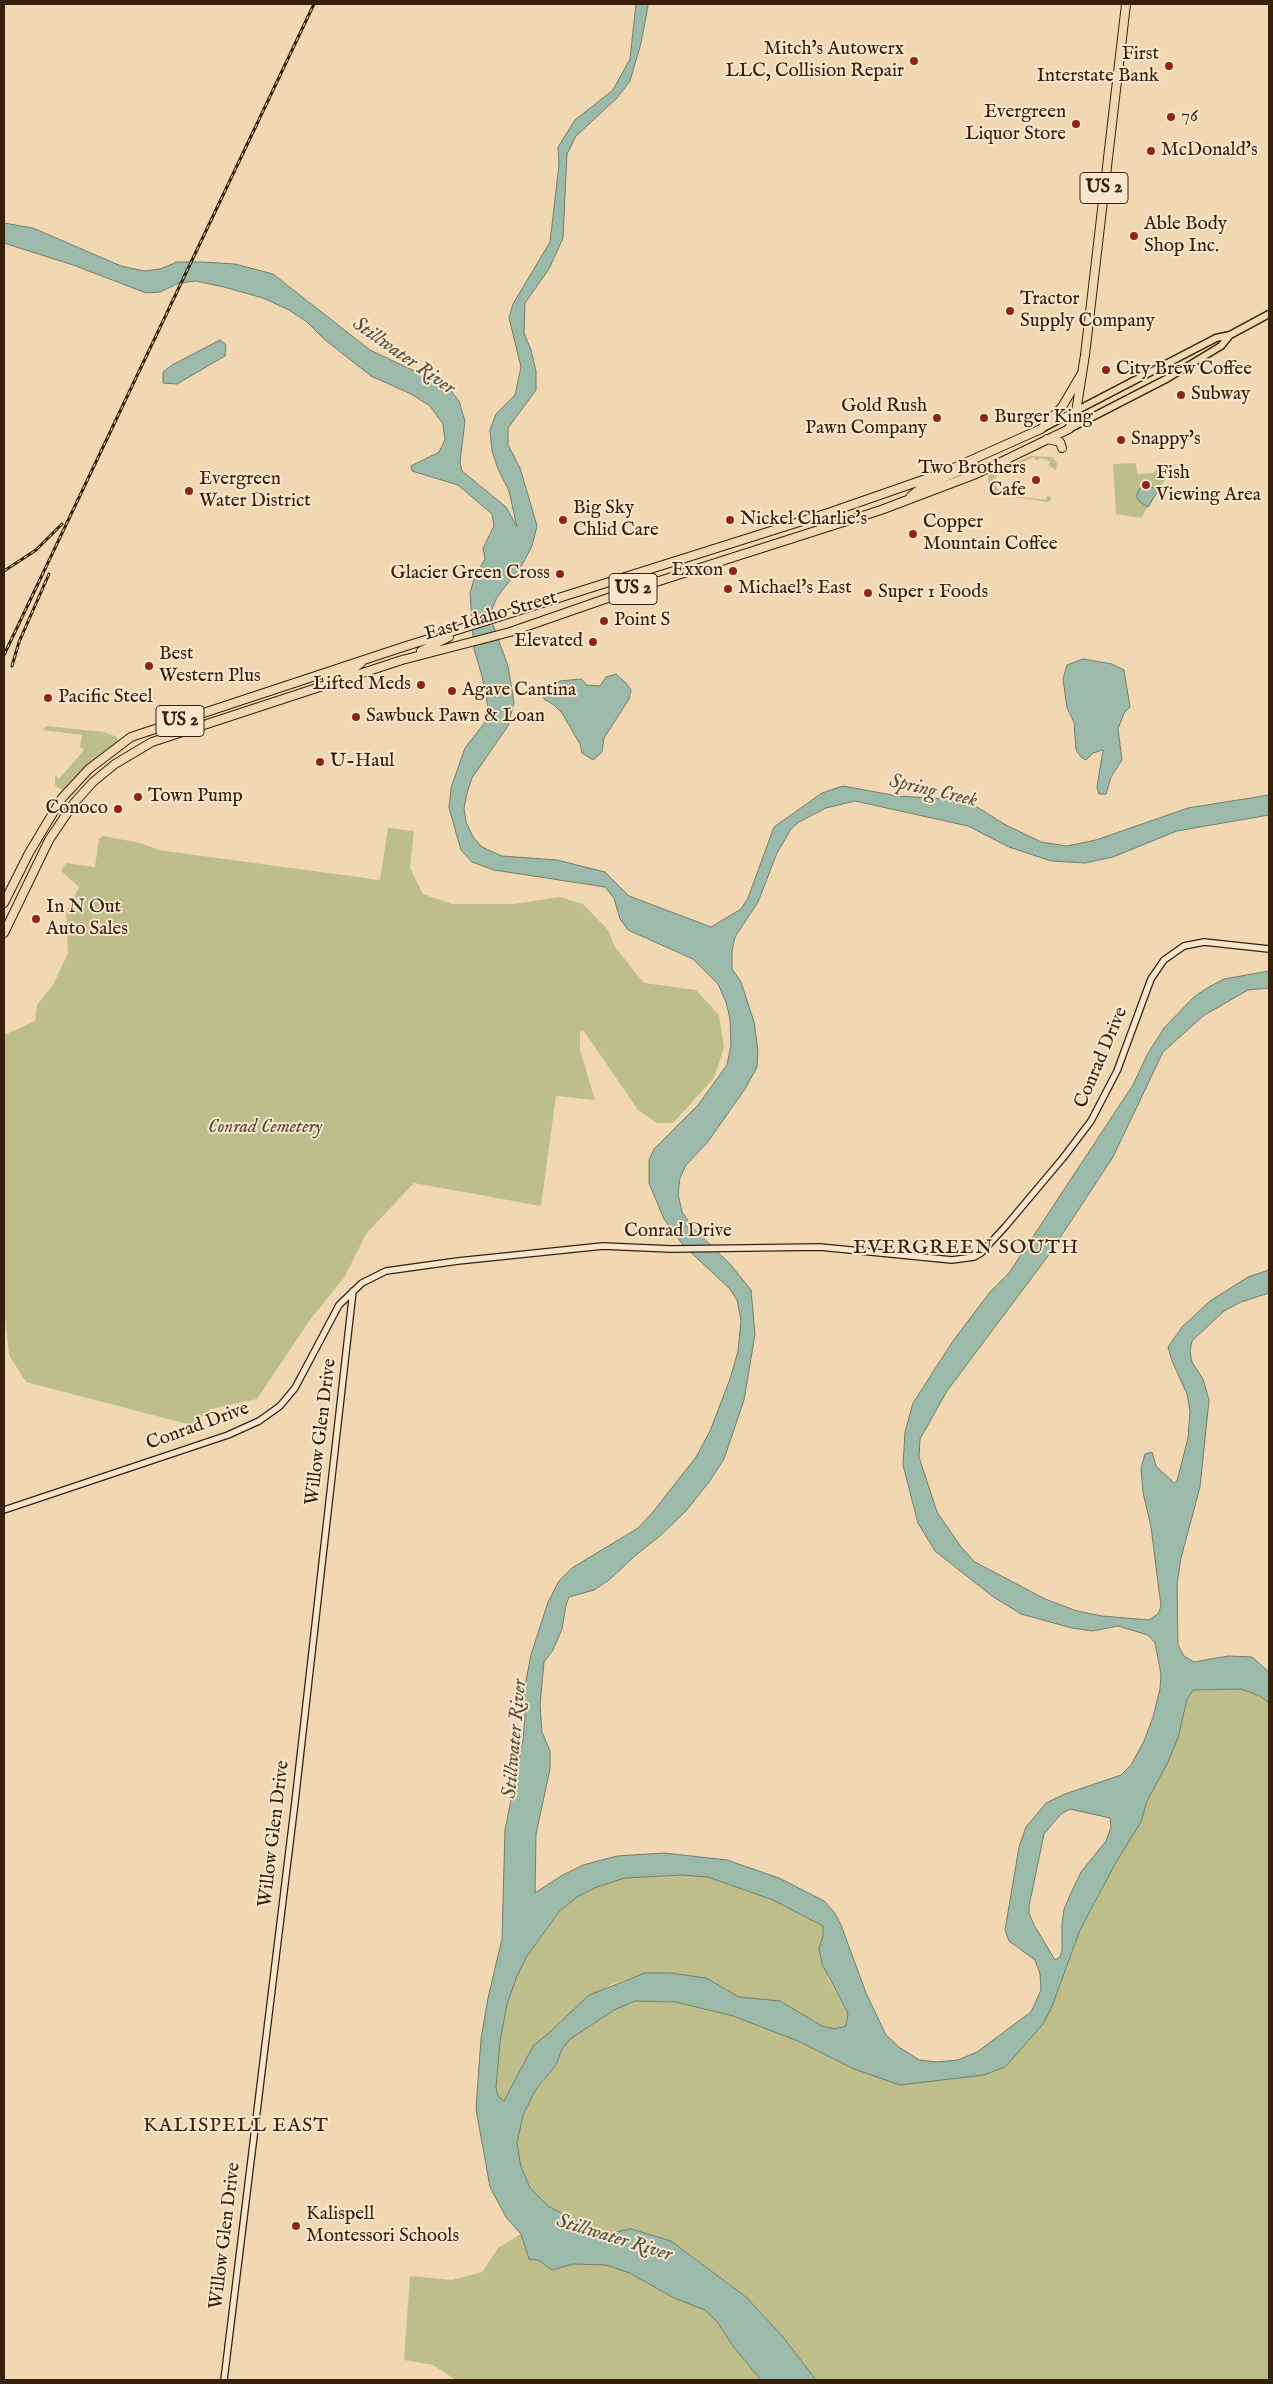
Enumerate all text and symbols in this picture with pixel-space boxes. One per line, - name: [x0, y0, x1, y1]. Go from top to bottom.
- place label: Mitch's Autowerx LLC, Collision Repair: [725, 39, 904, 83]
- place label: First Interstate Bank: [1037, 44, 1159, 88]
- marker: Mitch's Autowerx LLC, Collision Repair: [908, 55, 920, 67]
- marker: First Interstate Bank: [1163, 60, 1175, 72]
- place label: Evergreen Liquor Store: [965, 102, 1066, 146]
- place label: 76: [1181, 106, 1198, 128]
- marker: 76: [1165, 111, 1177, 123]
- marker: Evergreen Liquor Store: [1070, 118, 1082, 130]
- place label: McDonald's: [1161, 140, 1258, 162]
- marker: McDonald's: [1145, 145, 1157, 157]
- road number: US 2: [1080, 172, 1128, 204]
- place label: Able Body Shop Inc.: [1144, 214, 1227, 258]
- marker: Able Body Shop Inc.: [1128, 230, 1140, 242]
- place label: Tractor Supply Company: [1020, 289, 1155, 333]
- marker: Tractor Supply Company: [1004, 305, 1016, 317]
- water label: Stillwater River: [347, 313, 459, 401]
- place label: City Brew Coffee: [1116, 359, 1252, 381]
- marker: City Brew Coffee: [1100, 364, 1112, 376]
- place label: Subway: [1191, 384, 1250, 406]
- marker: Subway: [1175, 389, 1187, 401]
- place label: Gold Rush Pawn Company: [805, 396, 927, 440]
- place label: Burger King: [994, 407, 1093, 429]
- marker: Gold Rush Pawn Company: [931, 412, 943, 424]
- marker: Burger King: [978, 412, 990, 424]
- place label: Snappy's: [1131, 429, 1201, 451]
- marker: Snappy's: [1115, 434, 1127, 446]
- place label: Two Brothers Cafe: [918, 458, 1026, 502]
- place label: Fish Viewing Area: [1156, 463, 1261, 507]
- place label: Evergreen Water District: [199, 469, 311, 513]
- marker: Two Brothers Cafe: [1030, 474, 1042, 486]
- marker: Fish Viewing Area: [1140, 479, 1152, 491]
- marker: Evergreen Water District: [183, 485, 195, 497]
- place label: Big Sky Chlid Care: [573, 498, 659, 542]
- place label: Nickel Charlie's: [740, 509, 867, 531]
- place label: Copper Mountain Coffee: [923, 512, 1057, 556]
- marker: Big Sky Chlid Care: [557, 514, 569, 526]
- marker: Nickel Charlie's: [724, 514, 736, 526]
- marker: Copper Mountain Coffee: [907, 528, 919, 540]
- place label: Exxon: [671, 560, 723, 582]
- place label: Glacier Green Cross: [391, 563, 550, 585]
- marker: Exxon: [727, 565, 739, 577]
- marker: Glacier Green Cross: [554, 568, 566, 580]
- road number: US 2: [609, 574, 657, 604]
- place label: Michael's East: [738, 578, 852, 600]
- place label: Super 1 Foods: [878, 582, 988, 604]
- marker: Michael's East: [722, 583, 734, 595]
- street label: East Idaho Street: [422, 587, 560, 647]
- marker: Super 1 Foods: [862, 587, 874, 599]
- place label: Point S: [614, 610, 670, 632]
- marker: Point S: [598, 615, 610, 627]
- place label: Elevated: [514, 631, 583, 653]
- marker: Elevated: [587, 636, 599, 648]
- place label: Best Western Plus: [159, 644, 261, 688]
- marker: Best Western Plus: [143, 660, 155, 672]
- place label: Lifted Meds: [313, 674, 411, 696]
- marker: Lifted Meds: [415, 679, 427, 691]
- place label: Agave Cantina: [462, 680, 576, 702]
- marker: Agave Cantina: [446, 685, 458, 697]
- place label: Pacific Steel: [58, 687, 153, 709]
- marker: Pacific Steel: [42, 692, 54, 704]
- road number: US 2: [156, 706, 204, 736]
- place label: Sawbuck Pawn & Loan: [366, 706, 545, 728]
- marker: Sawbuck Pawn & Loan: [350, 711, 362, 723]
- place label: U-Haul: [330, 751, 394, 773]
- marker: U-Haul: [314, 756, 326, 768]
- water label: Spring Creek: [887, 770, 979, 814]
- place label: Town Pump: [148, 786, 243, 808]
- marker: Town Pump: [132, 791, 144, 803]
- place label: Conoco: [45, 798, 108, 820]
- marker: Conoco: [112, 803, 124, 815]
- place label: In N Out Auto Sales: [46, 897, 128, 941]
- marker: In N Out Auto Sales: [30, 913, 42, 925]
- street label: Conrad Drive: [1070, 1004, 1134, 1112]
- park label: Conrad Cemetery: [208, 1117, 322, 1139]
- street label: Conrad Drive: [624, 1221, 732, 1243]
- district label: EVERGREEN SOUTH: [851, 1237, 1081, 1261]
- street label: Willow Glen Drive: [302, 1357, 342, 1507]
- street label: Conrad Drive: [144, 1398, 252, 1456]
- water label: Stillwater River: [499, 1678, 533, 1800]
- street label: Willow Glen Drive: [255, 1759, 295, 1909]
- district label: KALISPELL EAST: [142, 2115, 330, 2139]
- street label: Willow Glen Drive: [206, 2161, 246, 2311]
- place label: Kalispell Montessori Schools: [306, 2204, 459, 2248]
- water label: Stillwater River: [553, 2210, 675, 2268]
- marker: Kalispell Montessori Schools: [290, 2220, 302, 2232]

